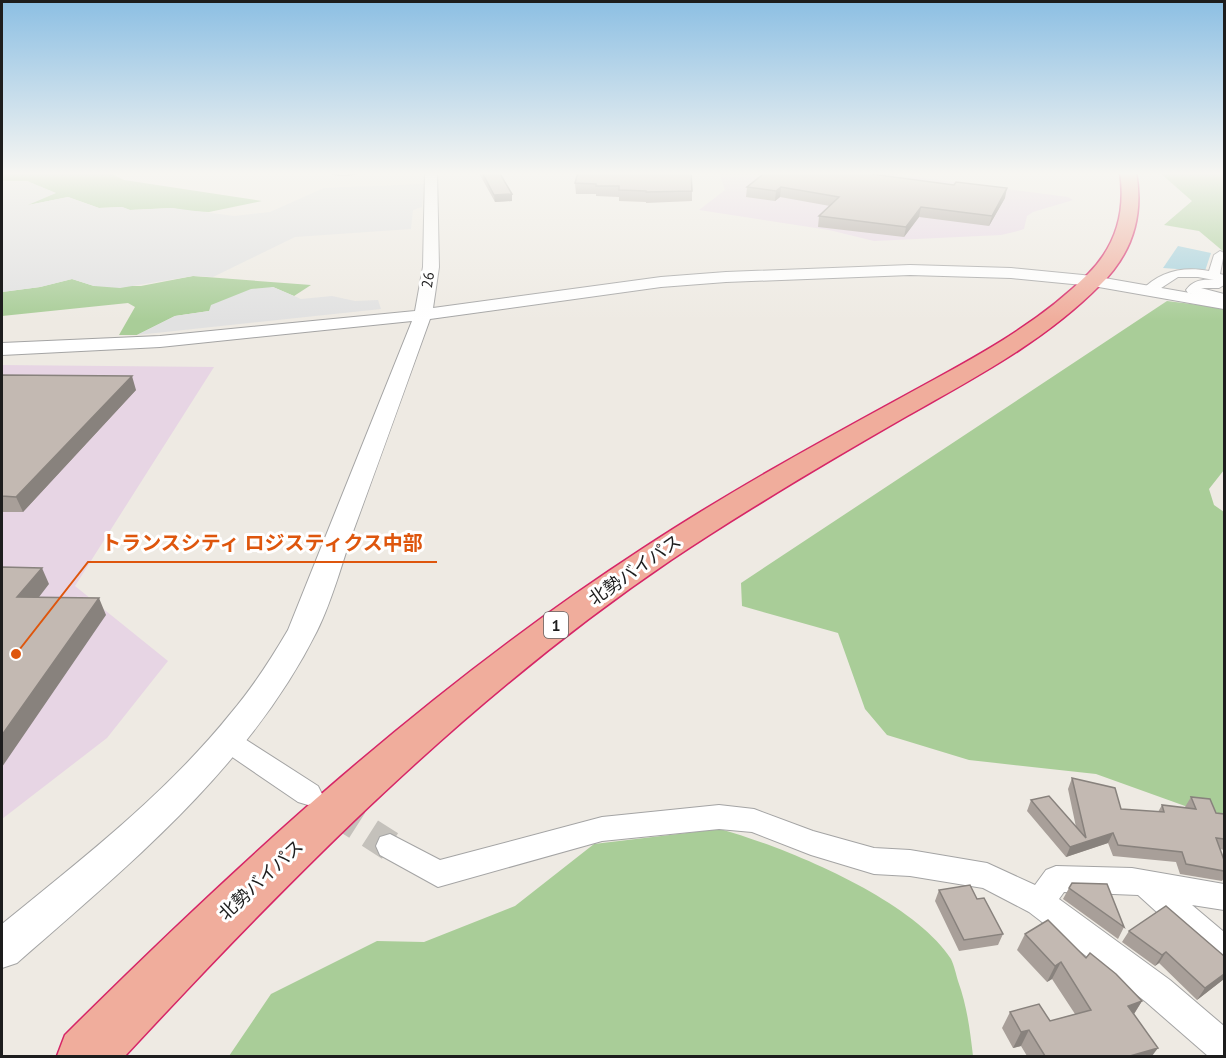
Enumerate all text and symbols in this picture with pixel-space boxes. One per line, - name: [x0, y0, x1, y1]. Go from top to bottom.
- street label: 26: [417, 271, 438, 289]
- callout: トランスシティ ロジスティクス中部: [88, 524, 437, 562]
- street label: 北勢バイパス: [584, 529, 685, 610]
- text: トランスシティ ロジスティクス中部: [101, 530, 423, 556]
- road number: 1: [544, 612, 568, 638]
- street label: 北勢バイパス: [213, 835, 308, 925]

